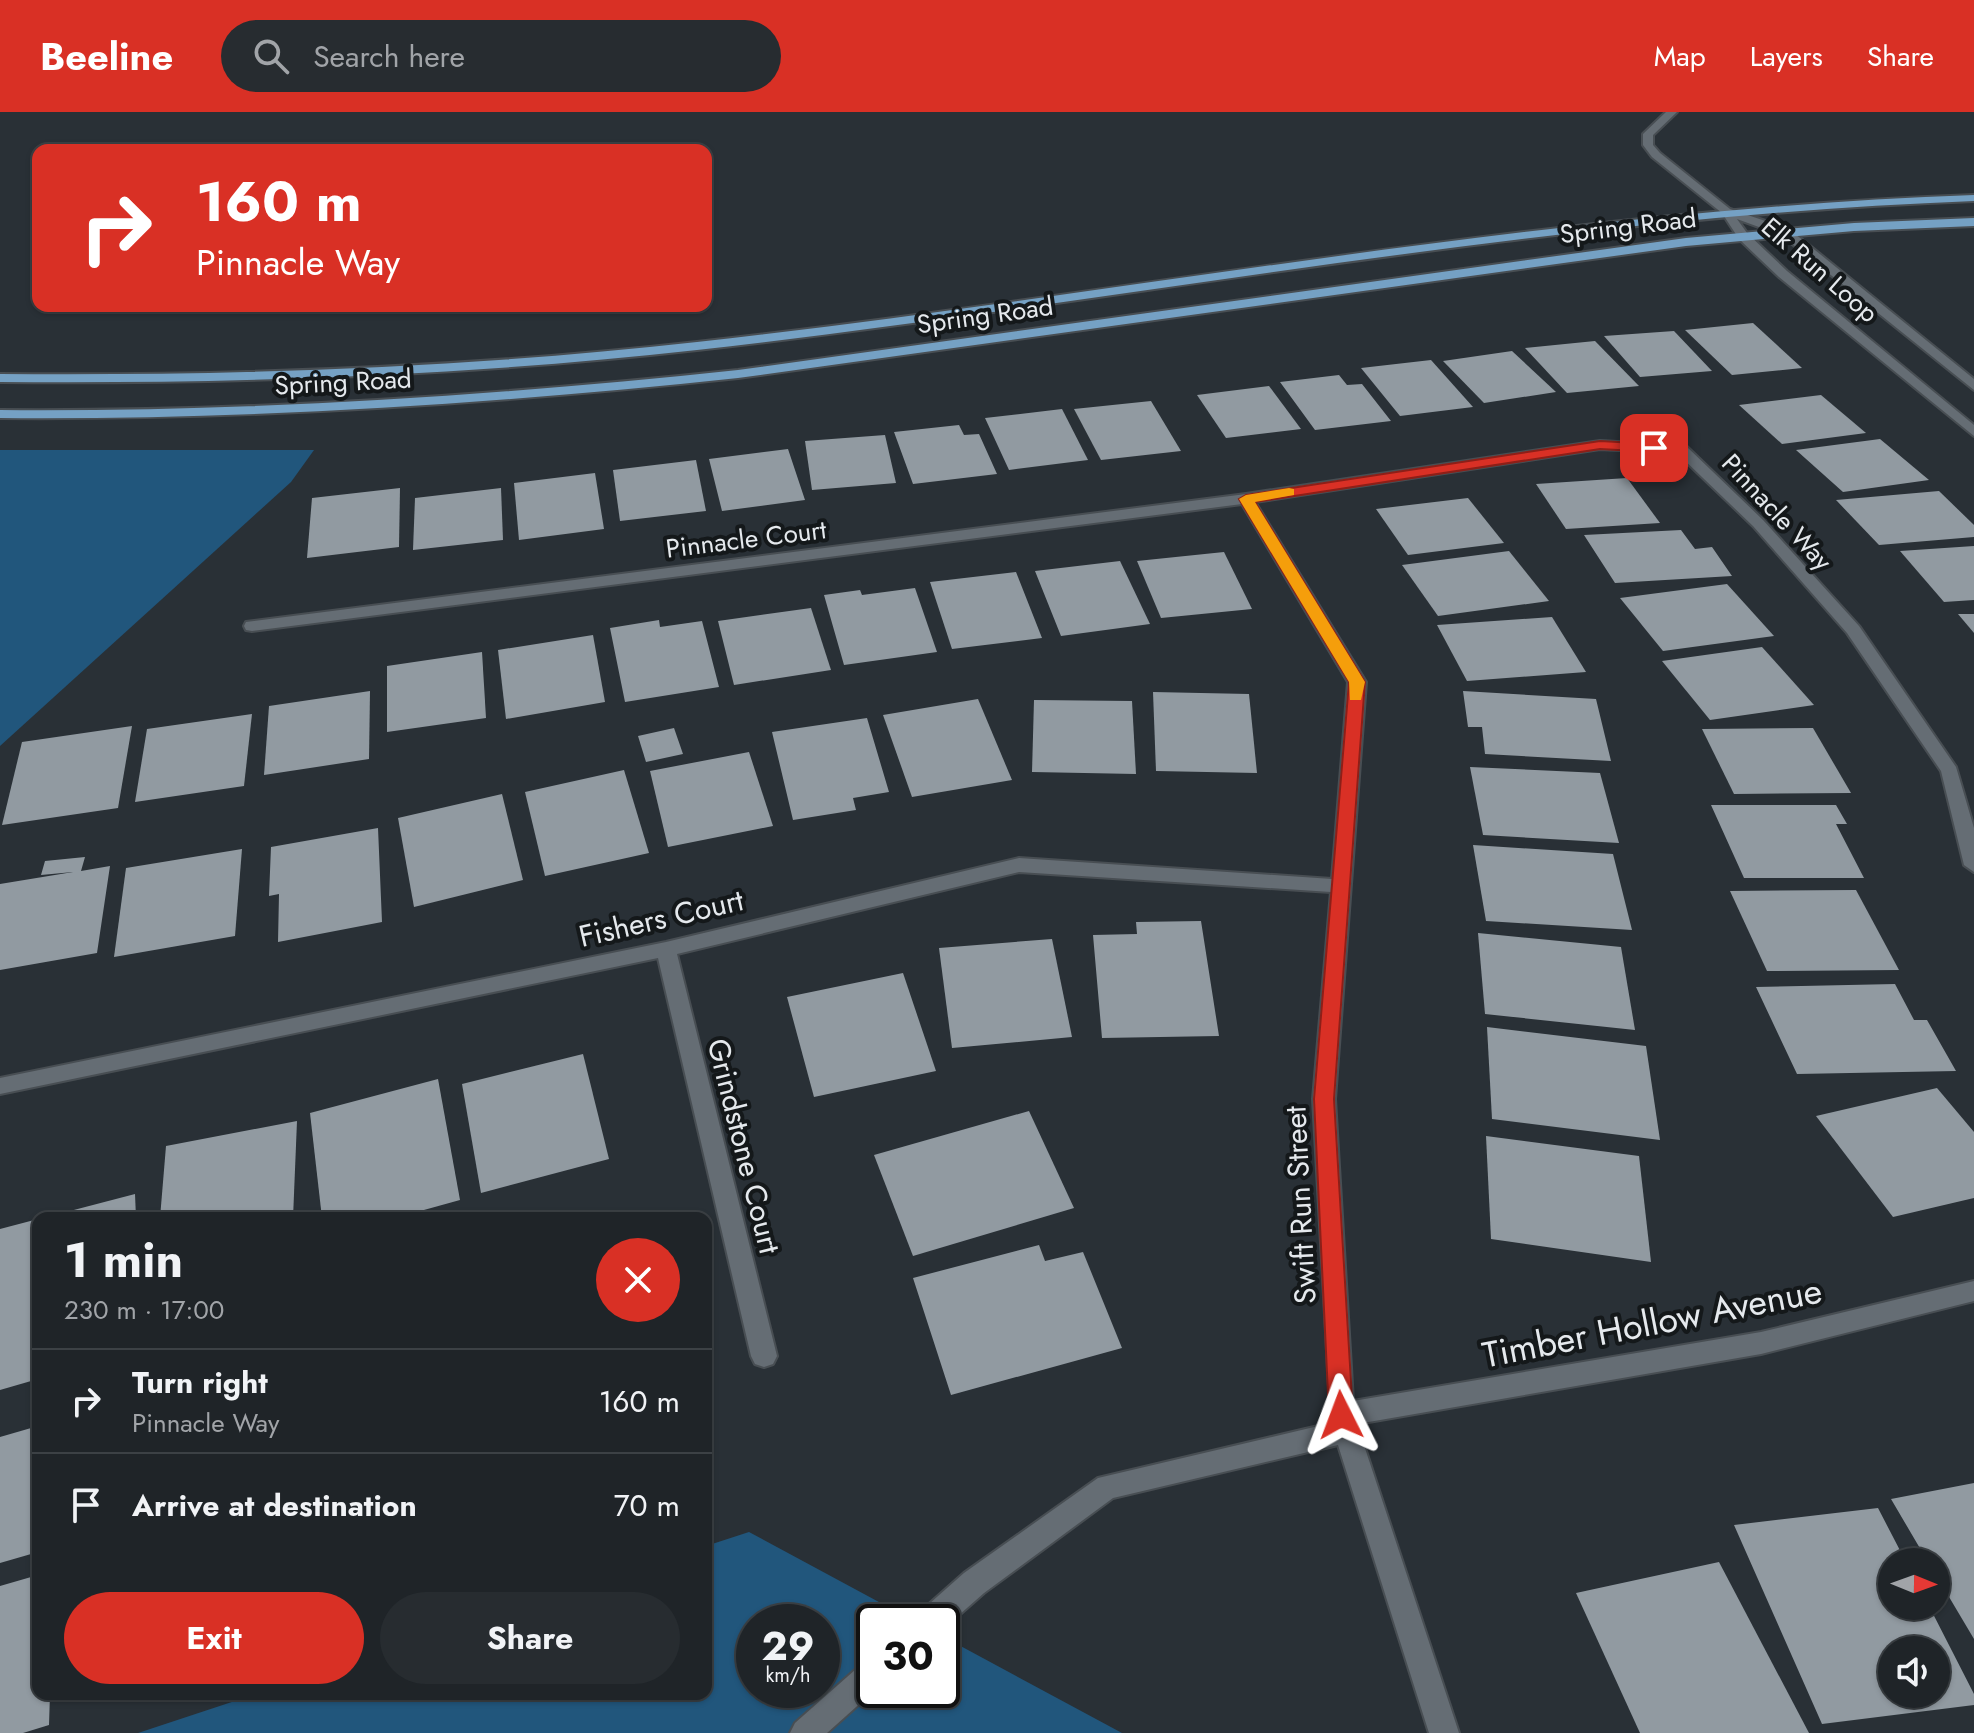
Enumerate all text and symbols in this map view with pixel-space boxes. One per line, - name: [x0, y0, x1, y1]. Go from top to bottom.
- search box: [221, 20, 781, 92]
- text: Beeline: [40, 29, 173, 84]
- icon: search: [249, 34, 293, 78]
- text: Search here: [313, 35, 465, 78]
- text: Map: [1654, 36, 1706, 77]
- text: Layers: [1750, 36, 1823, 77]
- text: Share: [1867, 36, 1934, 77]
- text: 160 m: [196, 161, 362, 242]
- icon: right: [64, 176, 168, 280]
- street label: Spring Road: [1558, 199, 1698, 253]
- street label: Elk Run Loop: [1753, 208, 1887, 332]
- text: Pinnacle Way: [196, 236, 400, 288]
- street label: Spring Road: [914, 287, 1056, 343]
- street label: Spring Road: [274, 359, 412, 405]
- pin: [1620, 414, 1688, 482]
- icon: arrive: [1632, 426, 1676, 470]
- street label: Pinnacle Way: [1713, 445, 1842, 579]
- street label: Pinnacle Court: [664, 510, 829, 568]
- street label: Fishers Court: [574, 878, 748, 958]
- street label: Grindstone Court: [696, 1034, 792, 1259]
- street label: Swift Run Street: [1273, 1104, 1327, 1305]
- text: 1 min: [64, 1226, 183, 1295]
- button: close: [596, 1238, 680, 1322]
- street label: Timber Hollow Avenue: [1478, 1264, 1826, 1380]
- text: 230 m · 17:00: [64, 1291, 224, 1329]
- text: Turn right: [132, 1361, 268, 1404]
- position arrow: [1299, 1373, 1383, 1457]
- icon: right: [64, 1379, 108, 1423]
- text: 160 m: [599, 1380, 680, 1423]
- text: Pinnacle Way: [132, 1404, 279, 1442]
- icon: arrive: [64, 1483, 108, 1527]
- text: Arrive at destination: [132, 1484, 417, 1527]
- text: 70 m: [614, 1484, 680, 1527]
- north arrow: [1878, 1548, 1950, 1620]
- map controls: [1878, 1548, 1950, 1708]
- button: Exit: [64, 1592, 364, 1684]
- button: Share: [380, 1592, 680, 1684]
- speed limit sign: 30: [856, 1604, 960, 1708]
- text: 29: [762, 1617, 815, 1675]
- button: sound: [1878, 1636, 1950, 1708]
- text: km/h: [765, 1661, 811, 1690]

